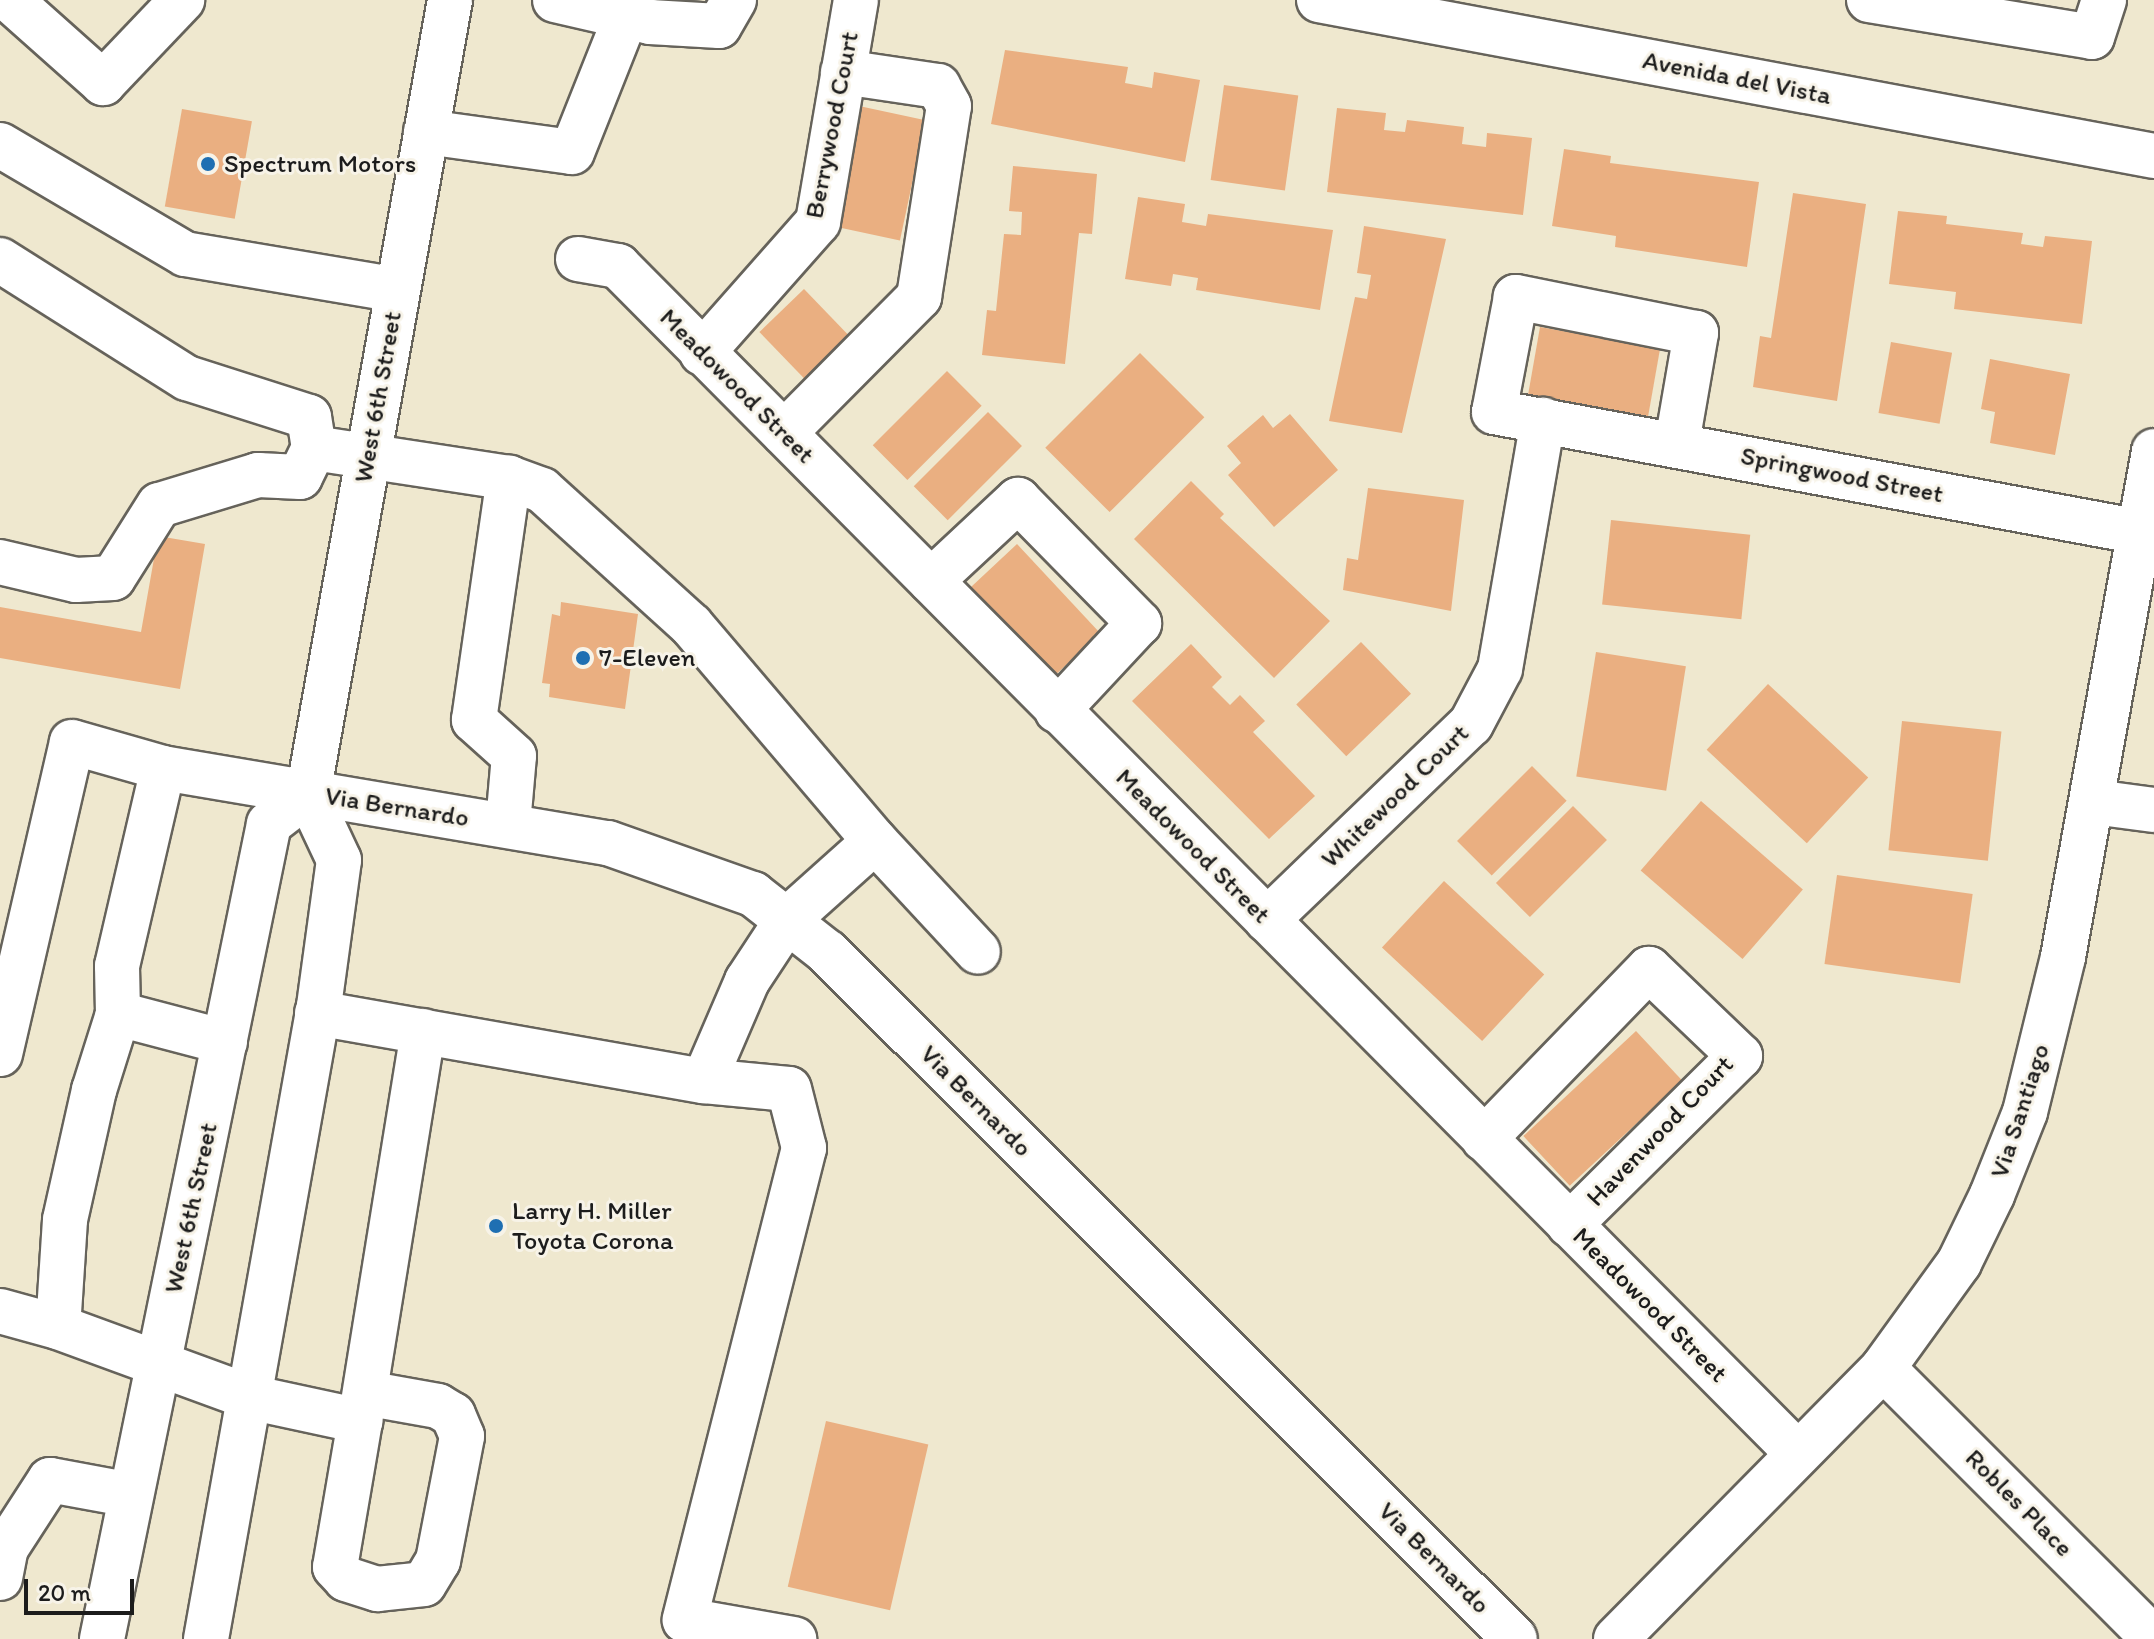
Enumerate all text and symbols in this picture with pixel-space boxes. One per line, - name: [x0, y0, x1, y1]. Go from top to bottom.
- street label: Berrywood Court: [799, 29, 865, 221]
- street label: Avenida del Vista: [1640, 45, 1834, 111]
- place label: Spectrum Motors: [224, 148, 416, 180]
- marker: Spectrum Motors: [199, 155, 217, 173]
- street label: Meadowood Street: [653, 302, 821, 470]
- street label: West 6th Street: [348, 309, 408, 485]
- street label: Springwood Street: [1738, 440, 1946, 510]
- place label: 7-Eleven: [599, 642, 696, 674]
- marker: 7-Eleven: [574, 649, 592, 667]
- street label: Whitewood Court: [1315, 718, 1475, 874]
- street label: Meadowood Street: [1109, 762, 1277, 930]
- street label: Via Bernardo: [323, 780, 471, 834]
- street label: Via Bernardo: [914, 1039, 1038, 1163]
- street label: Via Santiago: [1984, 1040, 2056, 1182]
- street label: Havenwood Court: [1580, 1049, 1740, 1213]
- street label: West 6th Street: [158, 1121, 224, 1295]
- place label: Larry H. Miller Toyota Corona: [512, 1195, 673, 1256]
- marker: Larry H. Miller Toyota Corona: [487, 1217, 505, 1235]
- street label: Meadowood Street: [1566, 1221, 1734, 1389]
- street label: Robles Place: [1959, 1443, 2079, 1563]
- street label: Via Bernardo: [1372, 1496, 1496, 1620]
- scale bar: [28, 1563, 138, 1613]
- text: 20 m: [38, 1578, 91, 1607]

